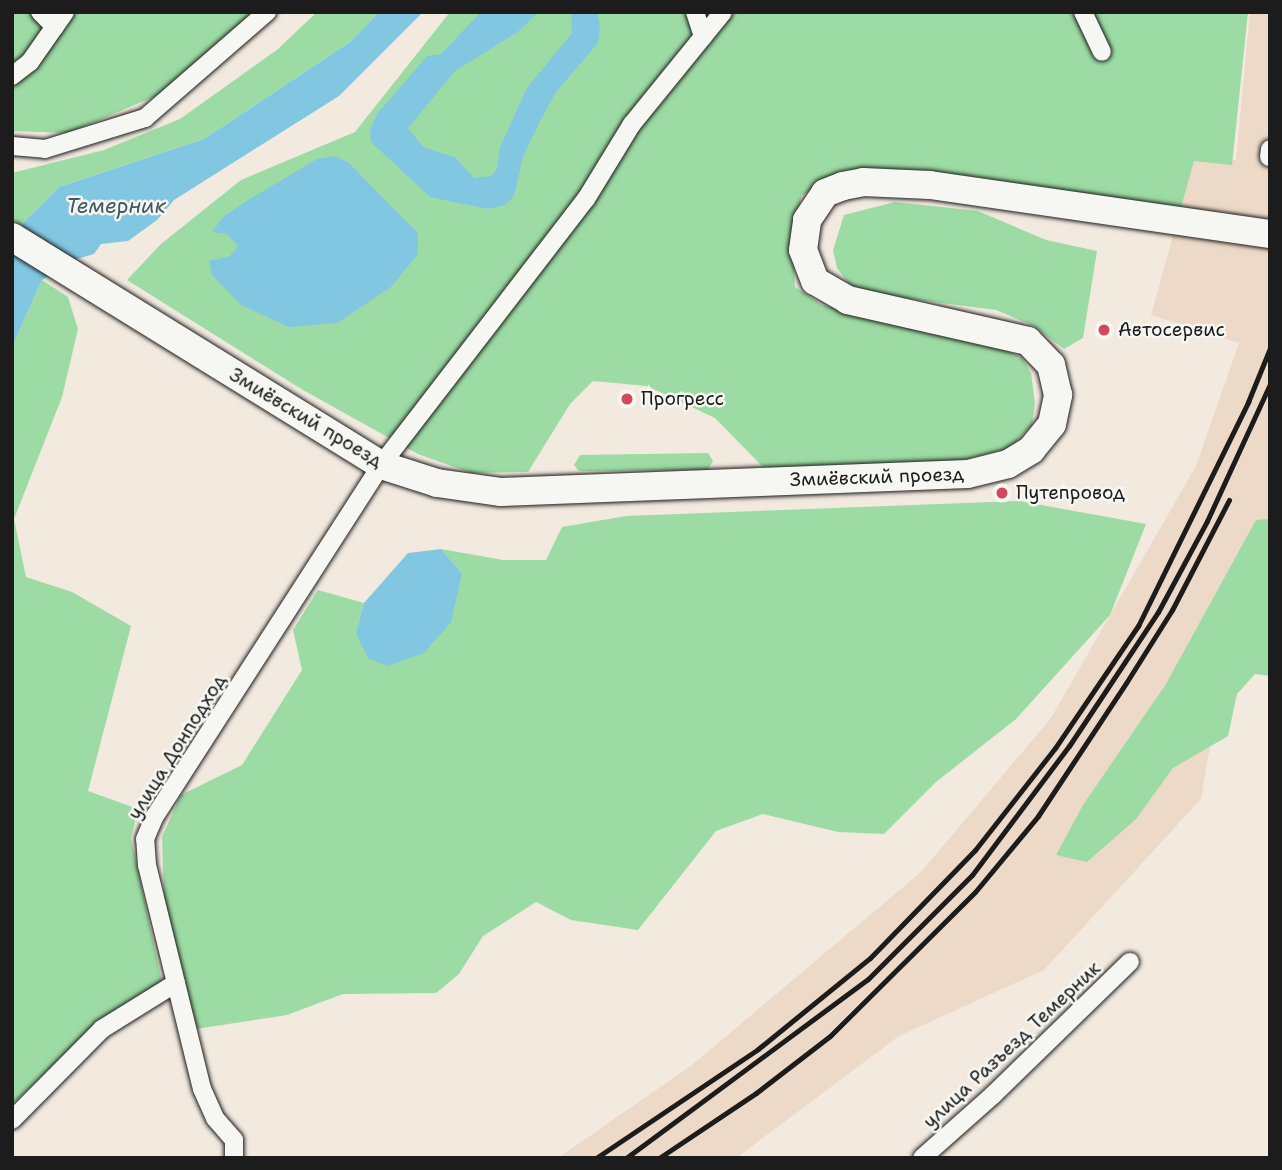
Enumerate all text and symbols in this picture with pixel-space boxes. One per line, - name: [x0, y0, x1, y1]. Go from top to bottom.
- water label: Темерник: [66, 193, 166, 219]
- place label: Автосервис: [1118, 319, 1225, 341]
- marker: Автосервис: [1096, 322, 1112, 338]
- street label: Змиёвский проезд: [225, 363, 387, 473]
- place label: Прогресс: [641, 388, 724, 410]
- marker: Прогресс: [619, 391, 635, 407]
- street label: Змиёвский проезд: [789, 463, 965, 491]
- place label: Путепровод: [1016, 482, 1125, 504]
- marker: Путепровод: [994, 485, 1010, 501]
- street label: улица Донподход: [123, 670, 231, 824]
- street label: улица Разъезд Темерник: [919, 957, 1105, 1133]

